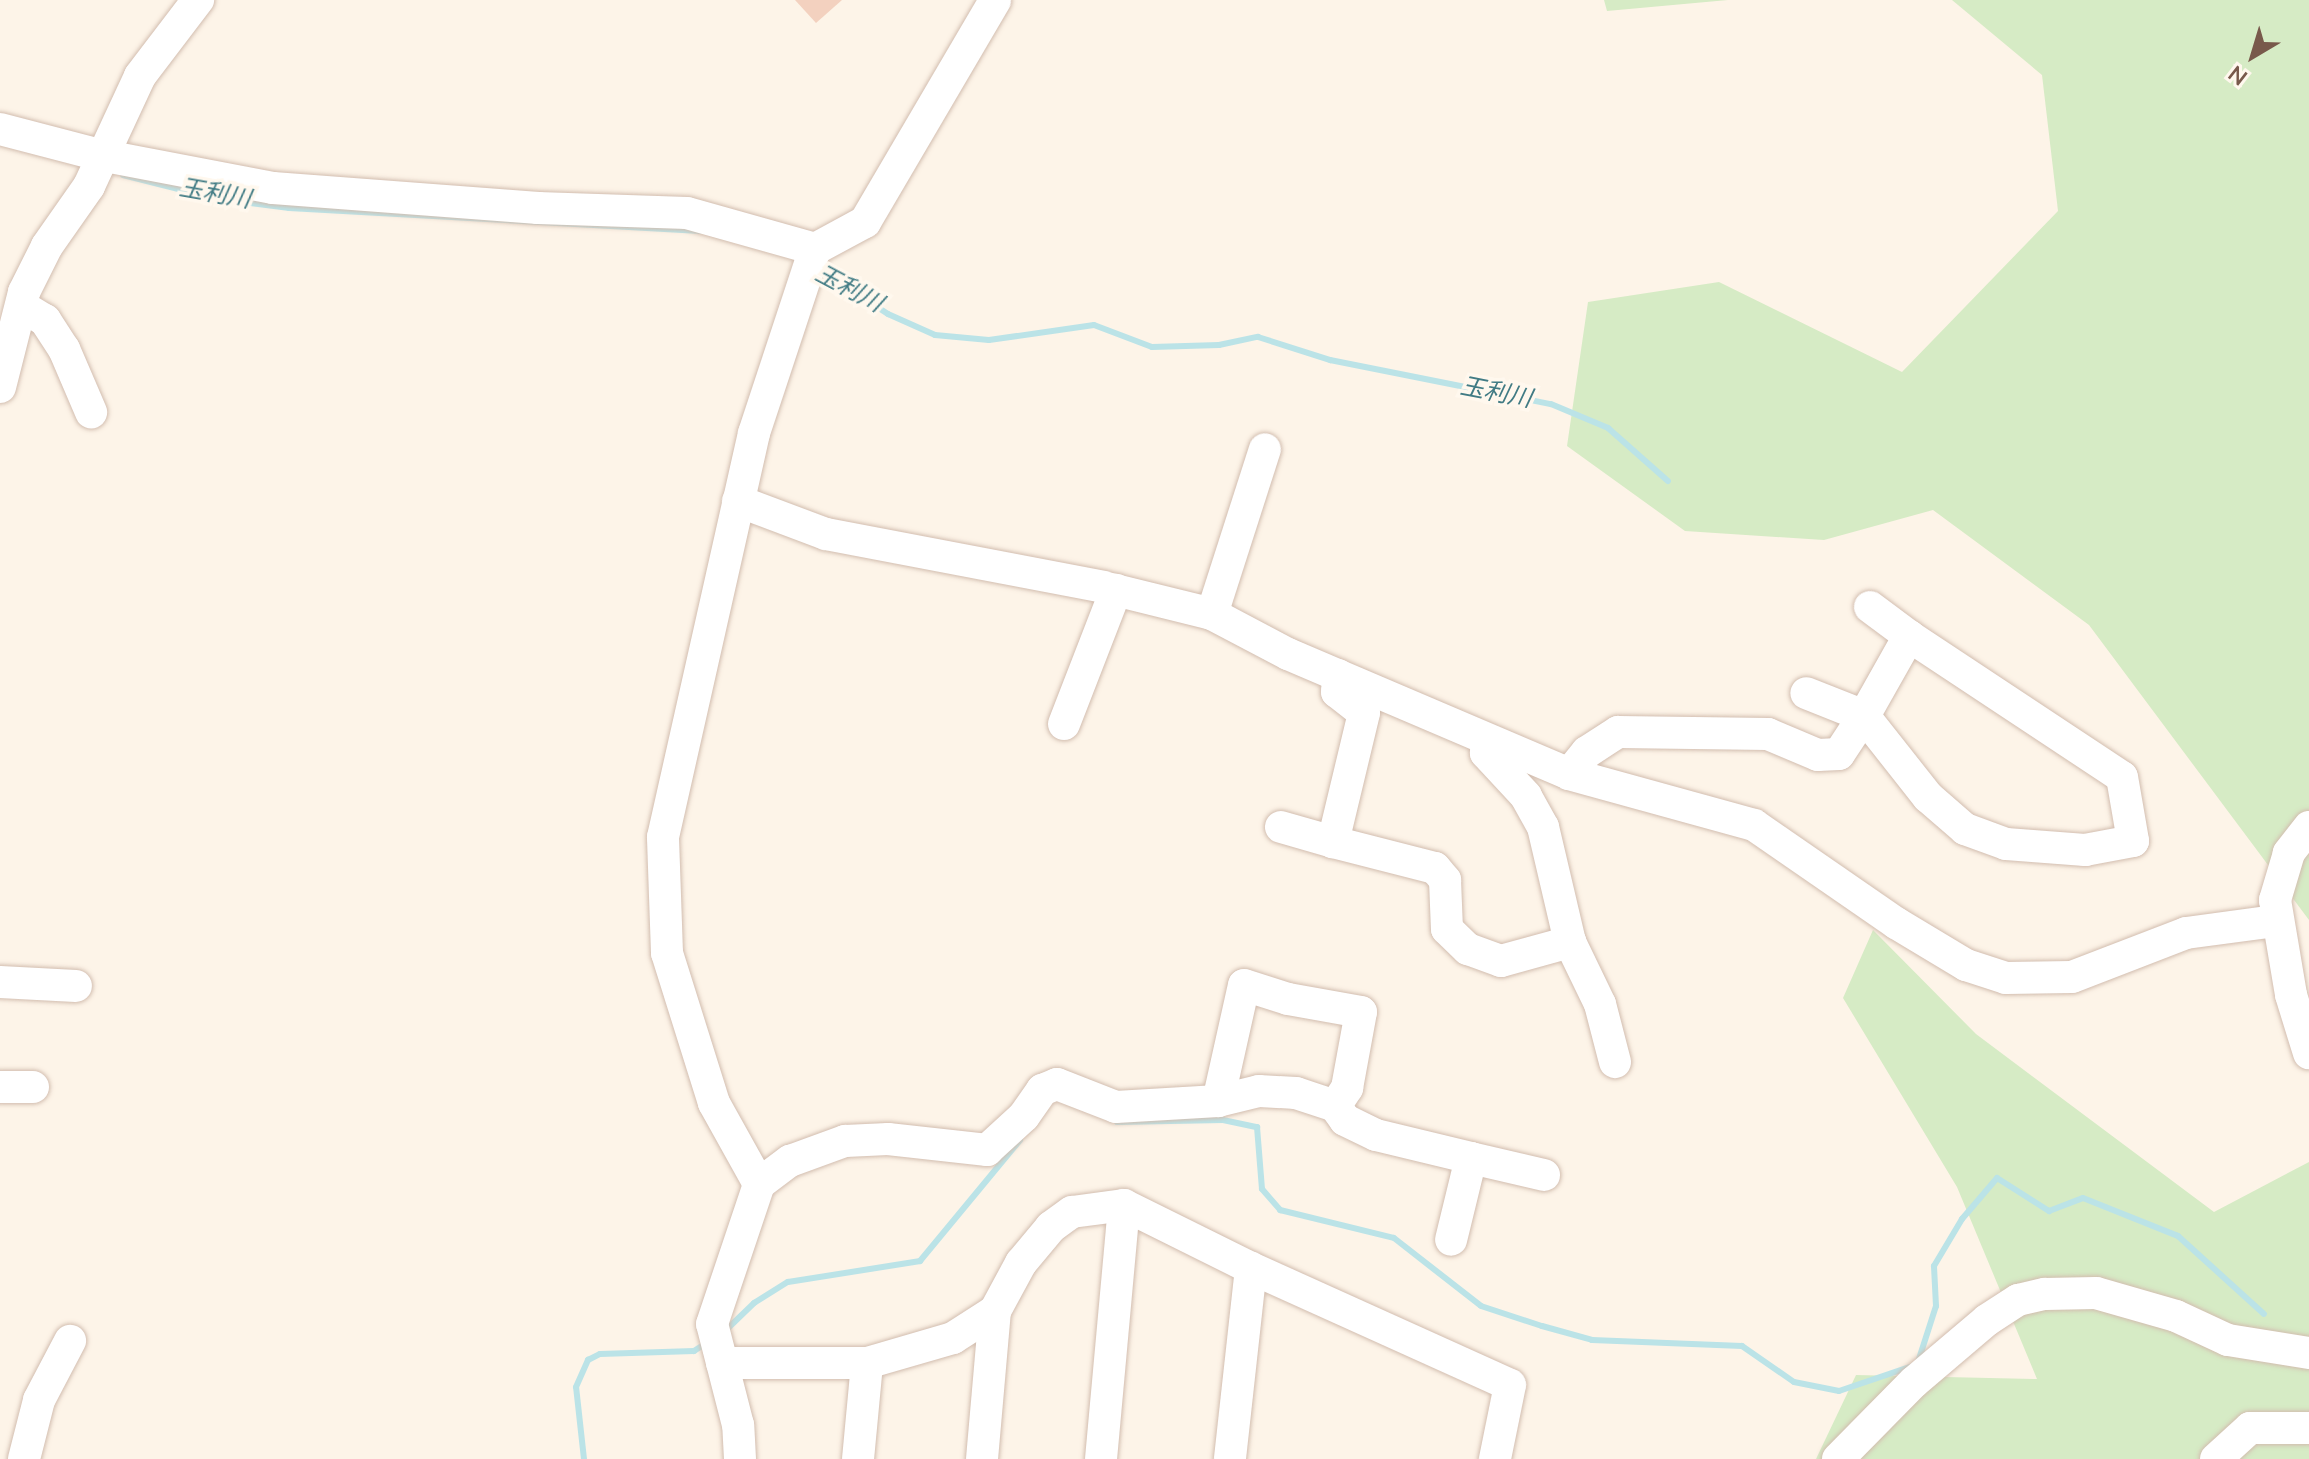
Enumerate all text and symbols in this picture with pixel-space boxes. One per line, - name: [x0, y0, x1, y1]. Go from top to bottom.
- north arrow: [2213, 16, 2293, 96]
- text: N: [2223, 58, 2254, 92]
- water label: 玉利川: [177, 174, 253, 214]
- water label: 玉利川: [810, 259, 888, 319]
- water label: 玉利川: [1458, 372, 1534, 414]

